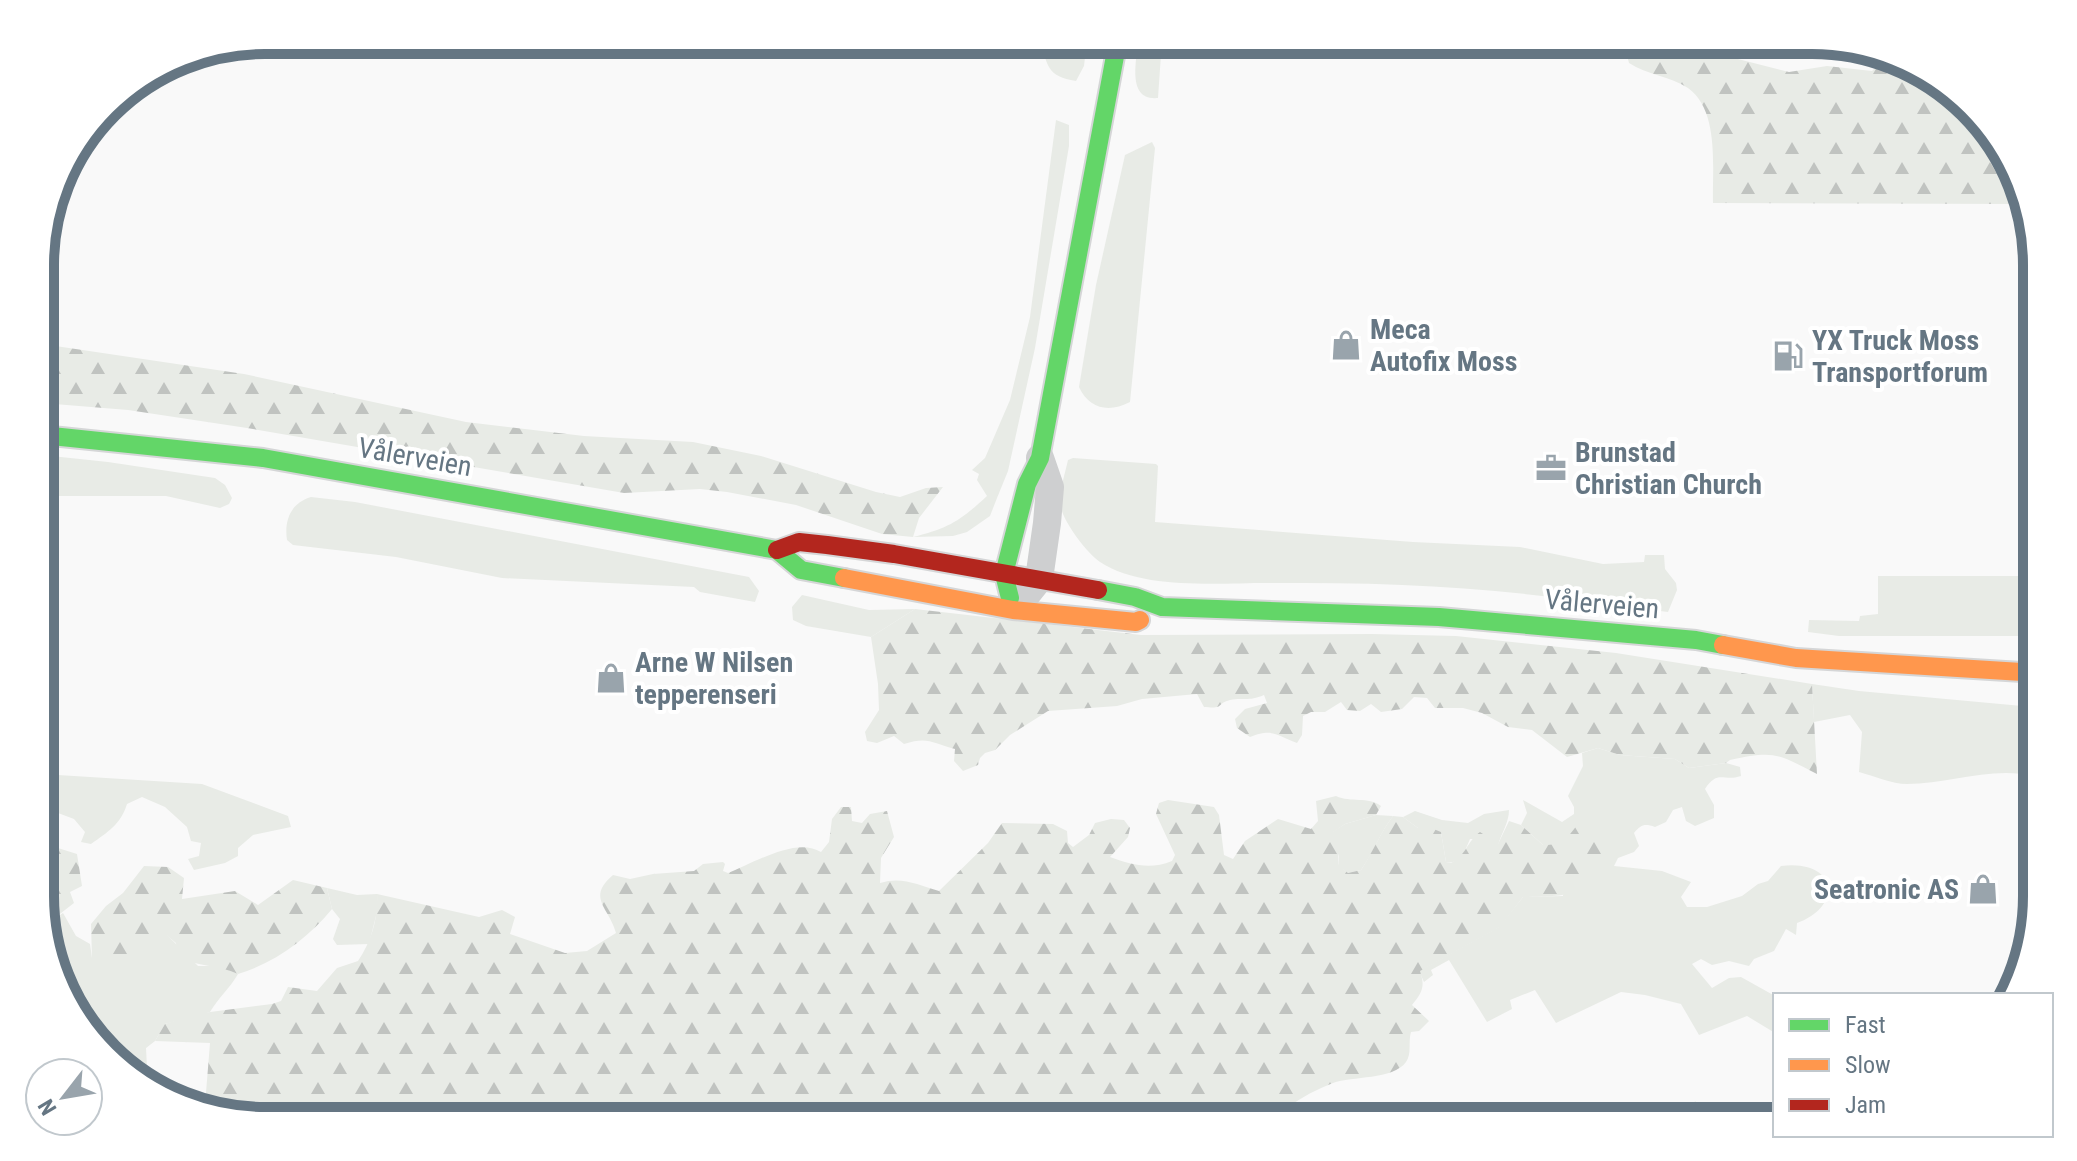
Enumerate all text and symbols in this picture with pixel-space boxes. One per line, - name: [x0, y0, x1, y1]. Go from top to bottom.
- place label: Meca Autofix Moss: [1370, 313, 1517, 378]
- place label: YX Truck Moss Transportforum: [1812, 324, 1988, 389]
- shop icon: Meca Autofix Moss: [1329, 328, 1363, 362]
- fuel station icon: YX Truck Moss Transportforum: [1771, 339, 1805, 373]
- street label: Vålerveien: [356, 431, 474, 483]
- place label: Brunstad Christian Church: [1575, 436, 1762, 501]
- office icon: Brunstad Christian Church: [1534, 451, 1568, 485]
- street label: Vålerveien: [1543, 583, 1661, 625]
- place label: Arne W Nilsen tepperenseri: [635, 646, 793, 711]
- shop icon: Arne W Nilsen tepperenseri: [594, 661, 628, 695]
- shop icon: Seatronic AS: [1966, 872, 2000, 906]
- place label: Seatronic AS: [1814, 873, 1959, 906]
- legend: [1773, 993, 2053, 1137]
- text: Fast: [1845, 1011, 1886, 1039]
- text: Slow: [1845, 1051, 1891, 1079]
- north arrow: [24, 1057, 104, 1137]
- text: Jam: [1845, 1091, 1886, 1119]
- text: N: [33, 1095, 61, 1119]

